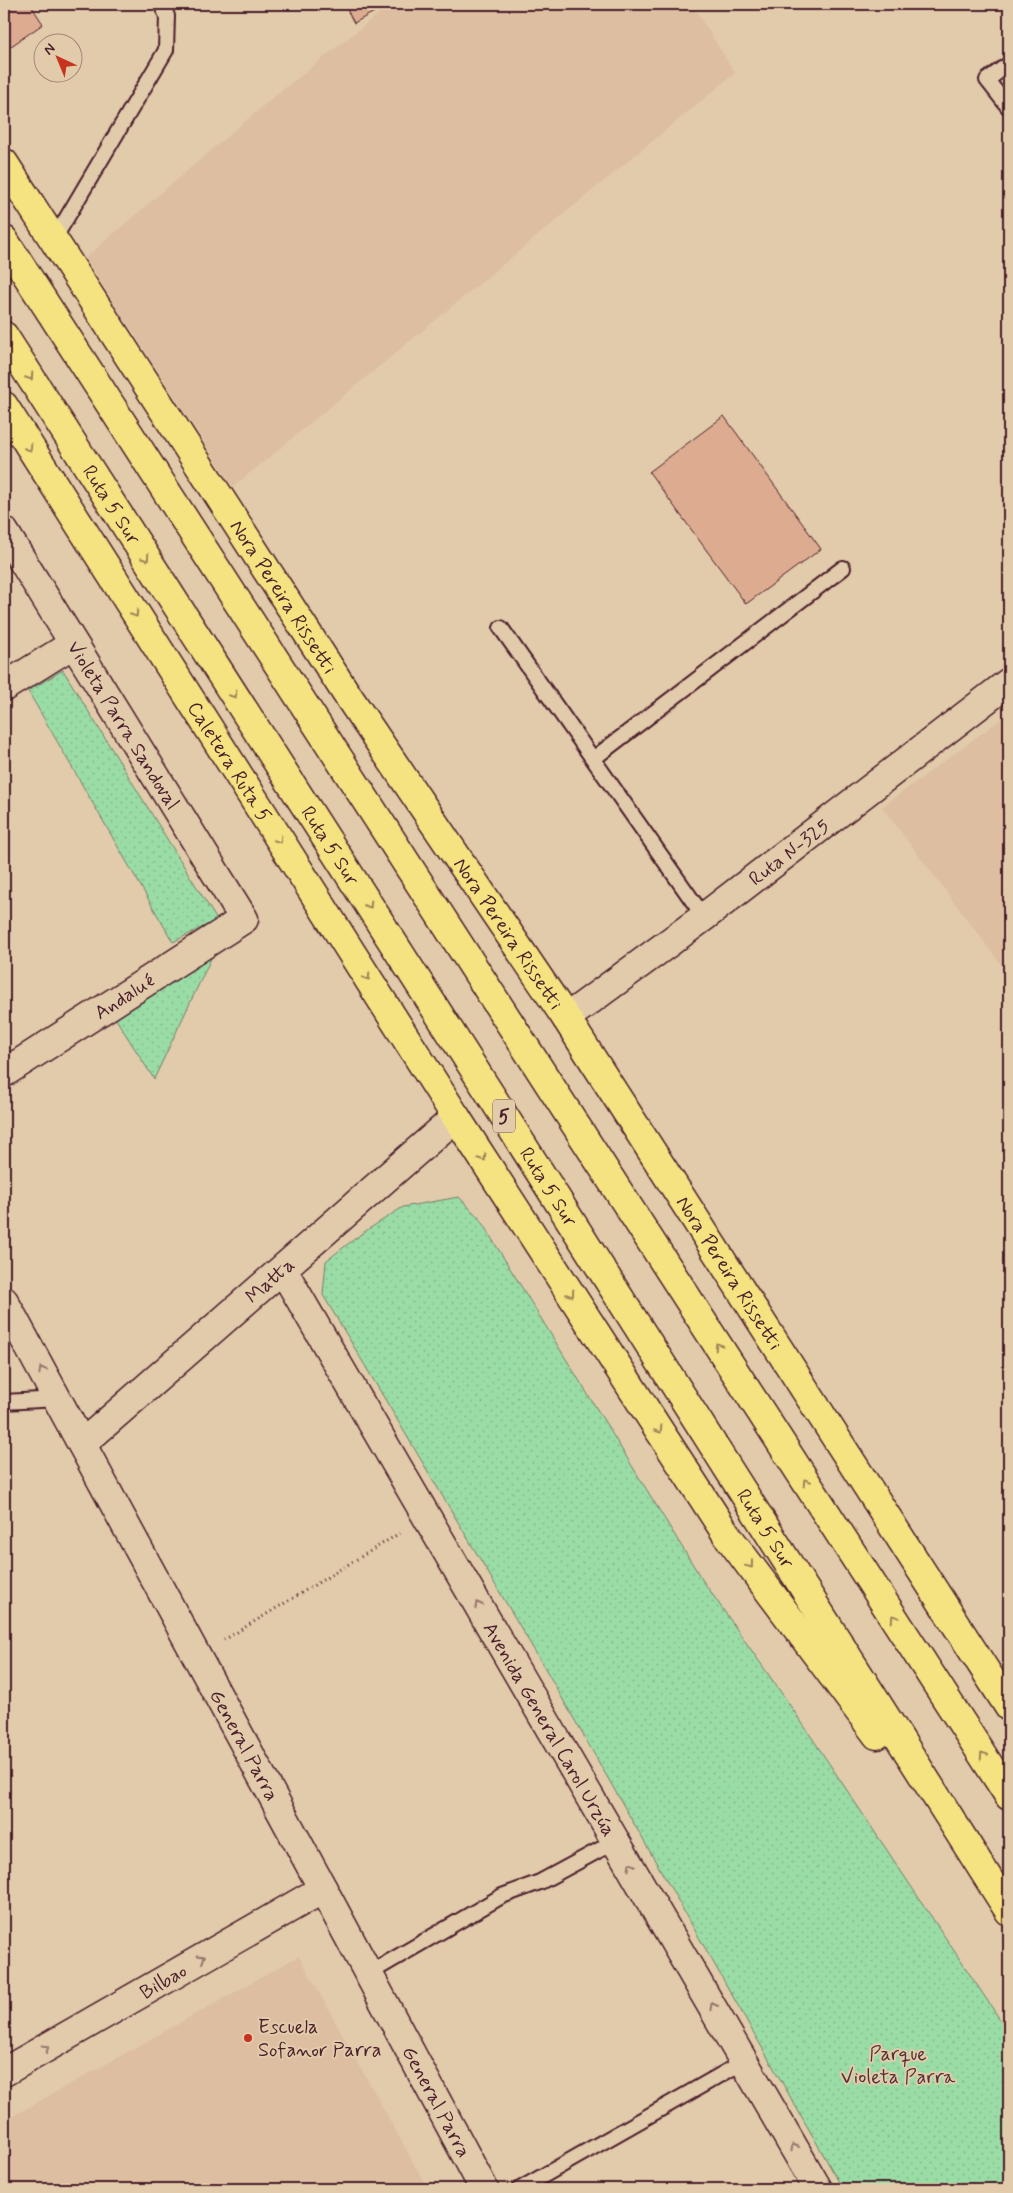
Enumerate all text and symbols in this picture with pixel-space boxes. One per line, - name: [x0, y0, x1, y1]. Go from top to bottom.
- north arrow: [32, 32, 82, 82]
- text: N: [40, 40, 59, 59]
- one-way arrow: [24, 372, 33, 381]
- one-way arrow: [23, 442, 33, 451]
- street label: Ruta 5 Sur: [75, 460, 147, 551]
- street label: Nora Pereira Rissetti: [223, 515, 342, 680]
- one-way arrow: [140, 553, 150, 562]
- one-way arrow: [129, 609, 139, 618]
- street label: Violeta Parra Sandoval: [60, 636, 185, 815]
- one-way arrow: [228, 689, 237, 699]
- street label: Caletera Ruta 5: [180, 697, 277, 828]
- street label: Ruta 5 Sur: [294, 801, 365, 892]
- street label: Ruta N-325: [744, 813, 836, 893]
- one-way arrow: [273, 834, 283, 843]
- street label: Nora Pereira Rissetti: [446, 853, 569, 1016]
- one-way arrow: [363, 900, 372, 909]
- street label: Andalué: [89, 968, 160, 1027]
- one-way arrow: [361, 971, 370, 980]
- road number: 5: [493, 1100, 515, 1132]
- street label: Ruta 5 Sur: [512, 1142, 583, 1233]
- one-way arrow: [476, 1152, 486, 1161]
- street label: Nora Pereira Rissetti: [669, 1191, 788, 1356]
- street label: Matta: [240, 1252, 301, 1310]
- one-way arrow: [565, 1288, 574, 1298]
- one-way arrow: [714, 1342, 724, 1351]
- one-way arrow: [38, 1367, 48, 1376]
- one-way arrow: [653, 1425, 663, 1434]
- one-way arrow: [803, 1478, 812, 1488]
- street label: Ruta 5 Sur: [729, 1484, 800, 1575]
- one-way arrow: [744, 1559, 753, 1569]
- one-way arrow: [474, 1601, 484, 1610]
- one-way arrow: [891, 1615, 901, 1624]
- street label: Avenida General Carol Urzúa: [476, 1617, 622, 1842]
- street label: General Parra: [202, 1685, 285, 1806]
- one-way arrow: [979, 1751, 989, 1760]
- one-way arrow: [627, 1862, 637, 1871]
- one-way arrow: [197, 1955, 206, 1965]
- street label: Bilbao: [135, 1958, 192, 2007]
- one-way arrow: [709, 2003, 719, 2012]
- place label: Escuela Sofanor Parra: [258, 2014, 381, 2064]
- marker: Escuela Sofanor Parra: [242, 2032, 254, 2044]
- street label: General Parra: [395, 2041, 477, 2163]
- park label: Parque Violeta Parra: [841, 2041, 956, 2091]
- one-way arrow: [41, 2044, 50, 2054]
- one-way arrow: [790, 2143, 800, 2152]

